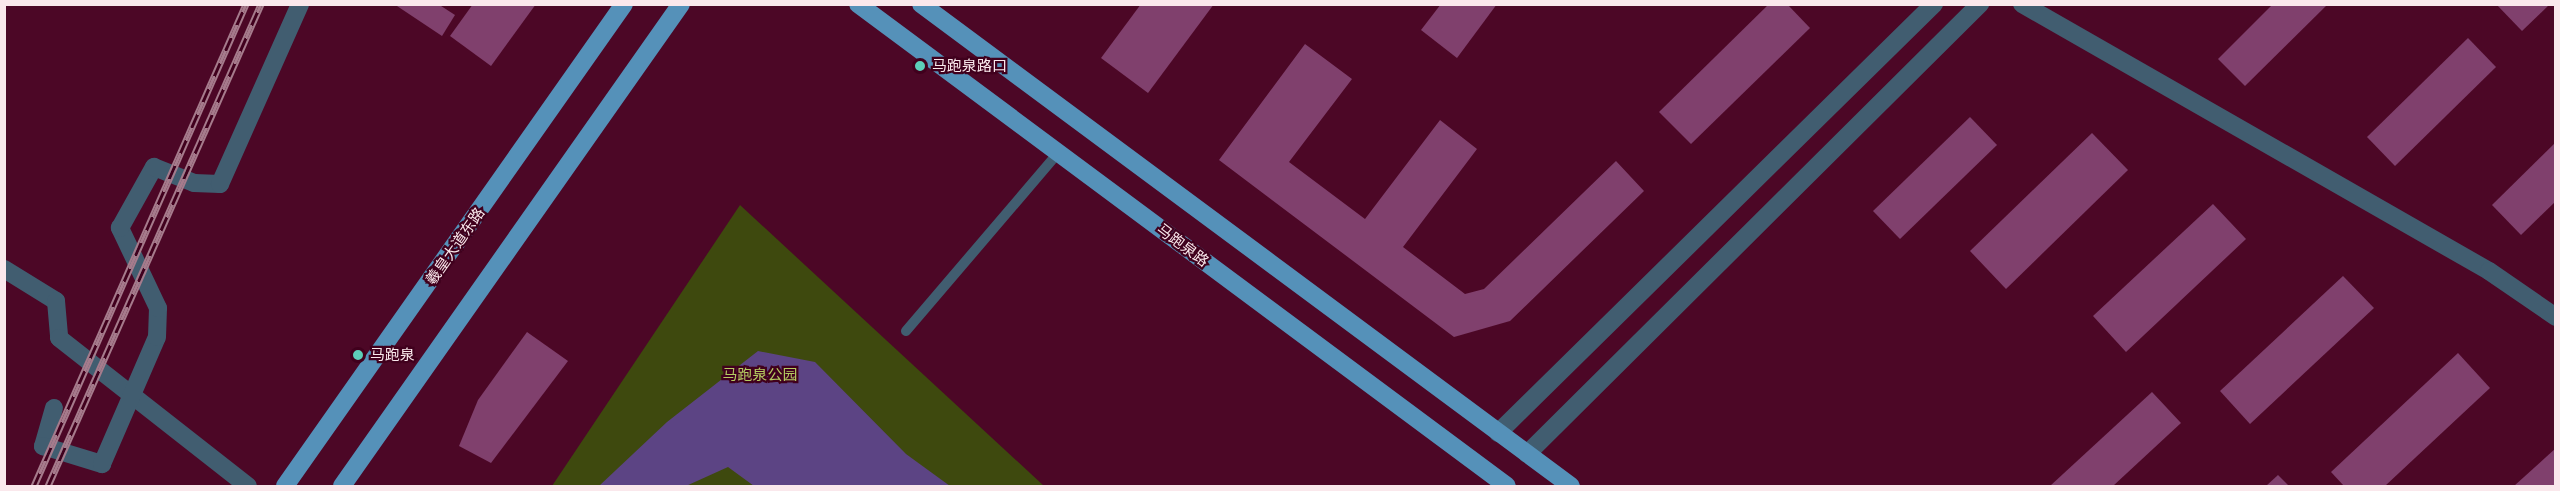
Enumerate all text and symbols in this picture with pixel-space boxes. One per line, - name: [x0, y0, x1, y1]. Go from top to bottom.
- place label: 马跑泉路口: [932, 57, 1007, 75]
- marker: 马跑泉路口: [913, 59, 927, 73]
- street label: 羲皇大道东路: [422, 204, 488, 288]
- street label: 马跑泉路: [1154, 220, 1212, 270]
- place label: 马跑泉: [370, 346, 415, 364]
- marker: 马跑泉: [351, 348, 365, 362]
- park label: 马跑泉公园: [723, 366, 797, 384]

